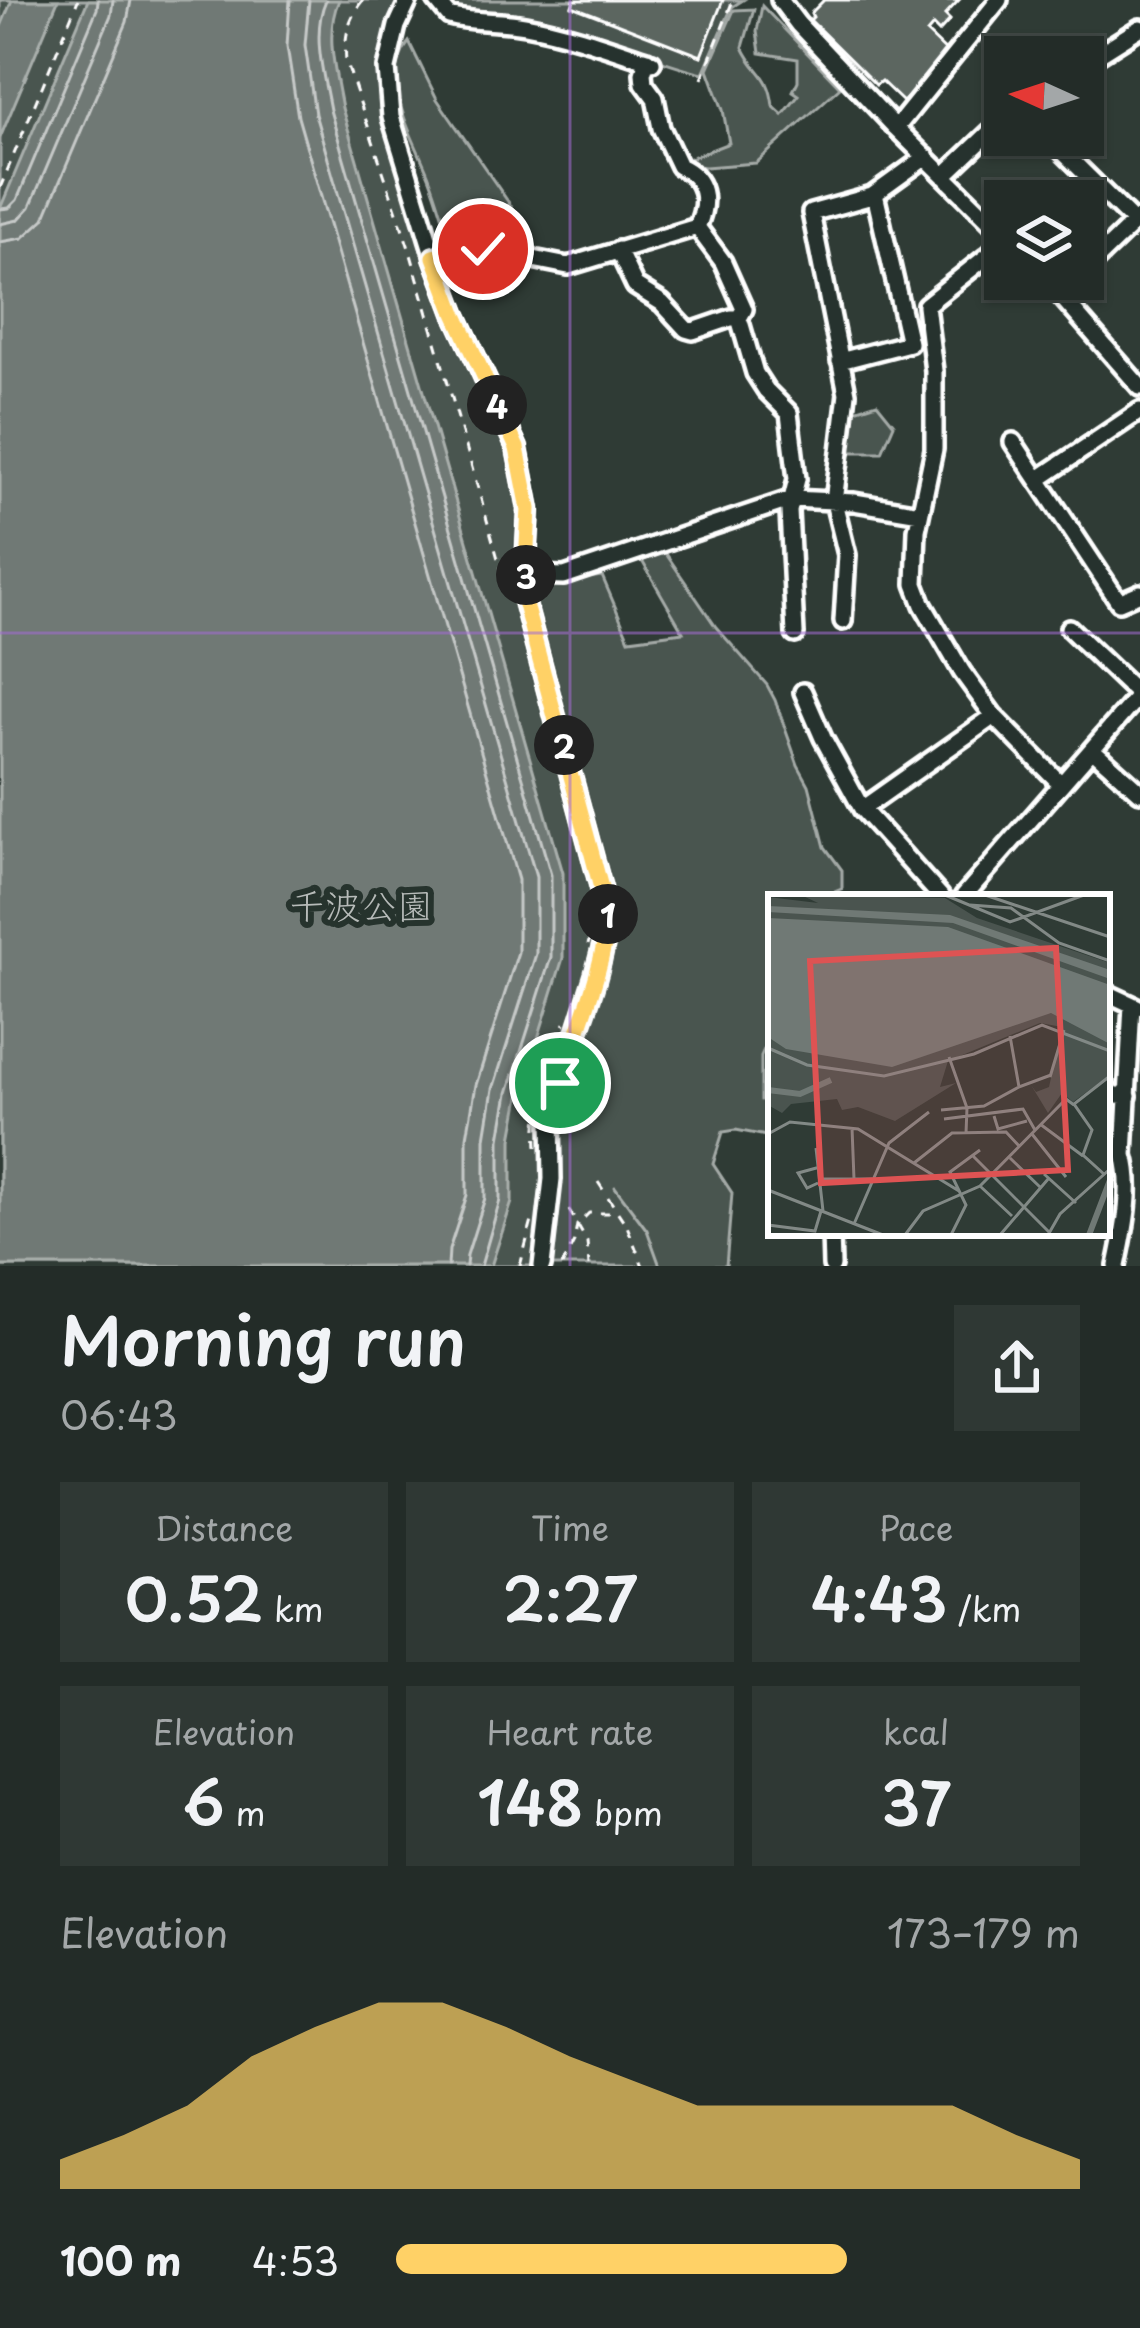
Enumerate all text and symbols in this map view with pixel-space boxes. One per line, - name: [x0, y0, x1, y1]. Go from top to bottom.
- north arrow: [984, 36, 1104, 156]
- map controls: [984, 36, 1104, 300]
- button: layers: [984, 180, 1104, 300]
- pin: [432, 198, 534, 300]
- icon: check: [450, 216, 516, 282]
- pin: 4: [467, 375, 527, 435]
- text: 4: [486, 380, 508, 430]
- pin: 3: [496, 545, 556, 605]
- text: 3: [515, 550, 537, 600]
- pin: 2: [534, 715, 594, 775]
- text: 2: [552, 720, 576, 770]
- park label: 千波公園: [289, 877, 433, 931]
- pin: 1: [578, 884, 638, 944]
- text: 1: [600, 889, 616, 939]
- inset map: [768, 894, 1110, 1236]
- pin: [509, 1032, 611, 1134]
- icon: arrive: [527, 1050, 593, 1116]
- text: Morning run: [60, 1289, 466, 1388]
- button: share: [954, 1305, 1080, 1431]
- text: 06:43: [60, 1384, 178, 1443]
- text: Distance: [155, 1502, 293, 1552]
- text: Time: [531, 1502, 609, 1552]
- text: Pace: [879, 1502, 953, 1552]
- text: 0.52: [124, 1552, 263, 1642]
- text: 2:27: [502, 1552, 638, 1642]
- text: 4:43: [811, 1552, 947, 1642]
- text: km: [263, 1583, 324, 1633]
- text: /km: [947, 1583, 1021, 1633]
- text: Elevation: [153, 1706, 295, 1756]
- text: Heart rate: [487, 1706, 653, 1756]
- text: kcal: [883, 1706, 949, 1756]
- text: 6: [183, 1756, 225, 1846]
- text: 148: [477, 1756, 584, 1846]
- text: 37: [881, 1756, 951, 1846]
- text: m: [225, 1787, 265, 1837]
- text: bpm: [584, 1787, 663, 1837]
- text: Elevation: [60, 1902, 228, 1961]
- text: 173–179 m: [887, 1902, 1080, 1961]
- text: 100 m: [60, 2230, 182, 2289]
- text: 4:53: [252, 2230, 339, 2289]

